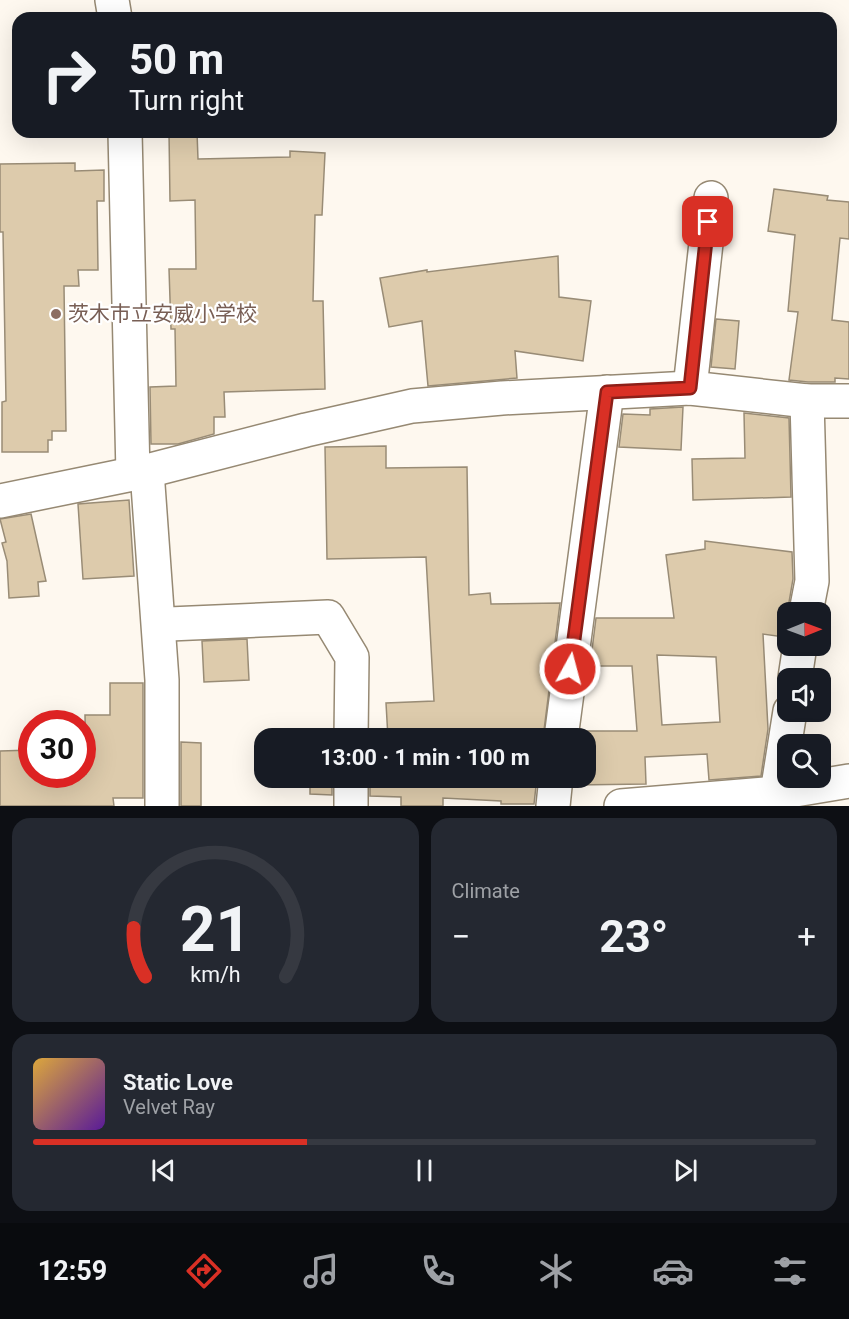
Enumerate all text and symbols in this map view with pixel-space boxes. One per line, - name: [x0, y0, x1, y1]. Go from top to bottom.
- text: 50 m: [129, 35, 224, 84]
- icon: right: [30, 36, 108, 114]
- text: Turn right: [129, 85, 244, 117]
- pin: [682, 196, 733, 247]
- icon: arrive: [691, 205, 724, 238]
- place label: 茨木市立安威小学校: [68, 302, 257, 326]
- marker: 茨木市立安威小学校: [49, 307, 63, 321]
- north arrow: [777, 602, 831, 656]
- map controls: [777, 602, 831, 788]
- position arrow: [538, 637, 602, 701]
- button: sound: [777, 668, 831, 722]
- speed limit sign: 30: [18, 710, 96, 788]
- button: search: [777, 734, 831, 788]
- text: 13:00 · 1 min · 100 m: [320, 745, 530, 770]
- text: Climate: [452, 879, 520, 903]
- text: 21: [179, 893, 251, 966]
- text: 23°: [599, 910, 668, 963]
- text: −: [452, 917, 470, 956]
- text: +: [797, 917, 816, 956]
- text: km/h: [190, 962, 240, 987]
- text: Static Love: [123, 1070, 233, 1095]
- text: Velvet Ray: [123, 1095, 215, 1119]
- icon: previous: [147, 1154, 180, 1187]
- icon: pause: [408, 1154, 441, 1187]
- icon: next: [669, 1154, 702, 1187]
- icon: directions: [183, 1250, 225, 1292]
- icon: music: [300, 1250, 342, 1292]
- icon: phone: [417, 1250, 459, 1292]
- icon: climate: [535, 1250, 577, 1292]
- icon: car: [652, 1250, 694, 1292]
- icon: filters: [769, 1250, 811, 1292]
- text: 12:59: [38, 1255, 107, 1287]

